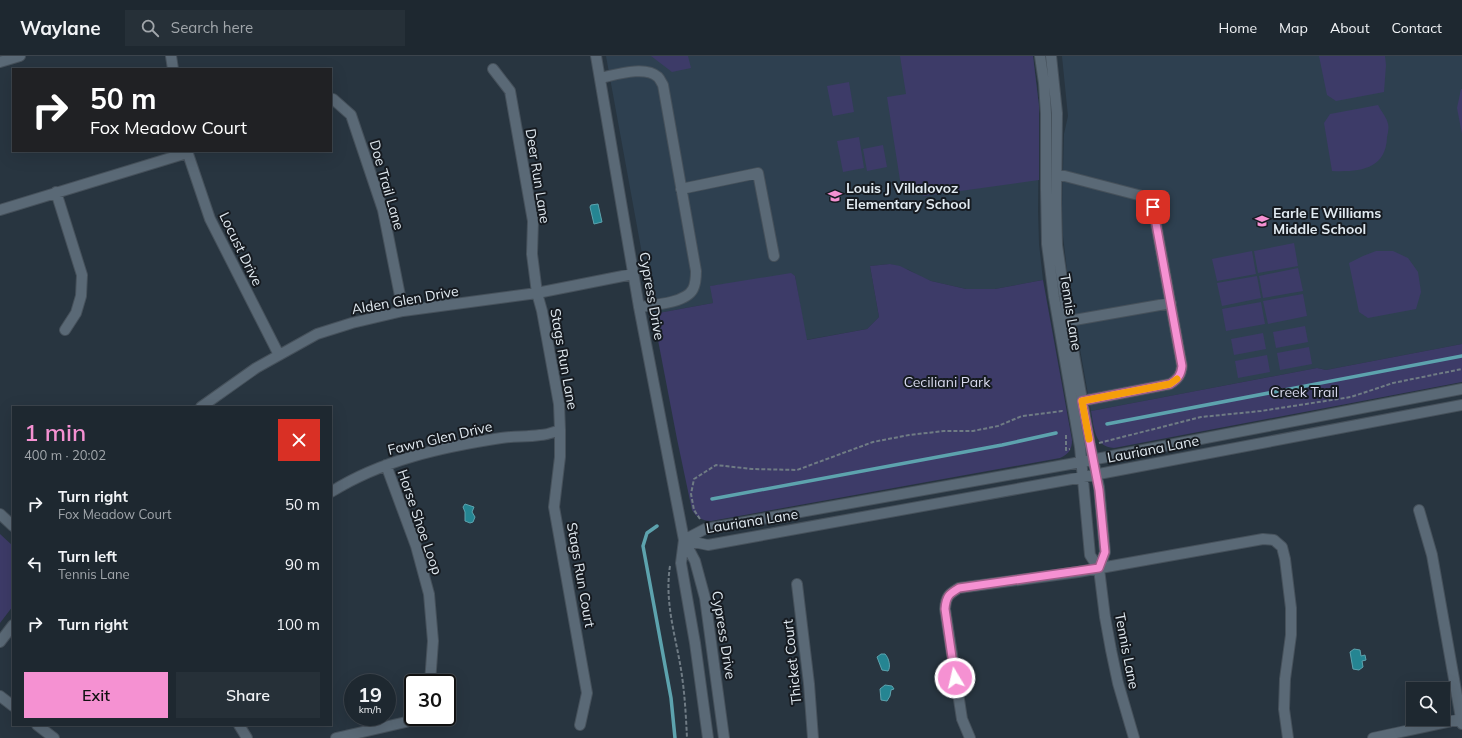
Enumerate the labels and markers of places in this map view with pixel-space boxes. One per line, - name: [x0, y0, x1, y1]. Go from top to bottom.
- place label: Louis J Villalovoz Elementary School: [846, 179, 970, 213]
- school or university icon: Louis J Villalovoz Elementary School: [827, 188, 843, 204]
- pin: [1136, 190, 1170, 224]
- place label: Earle E Williams Middle School: [1273, 204, 1381, 238]
- school or university icon: Earle E Williams Middle School: [1254, 213, 1270, 229]

